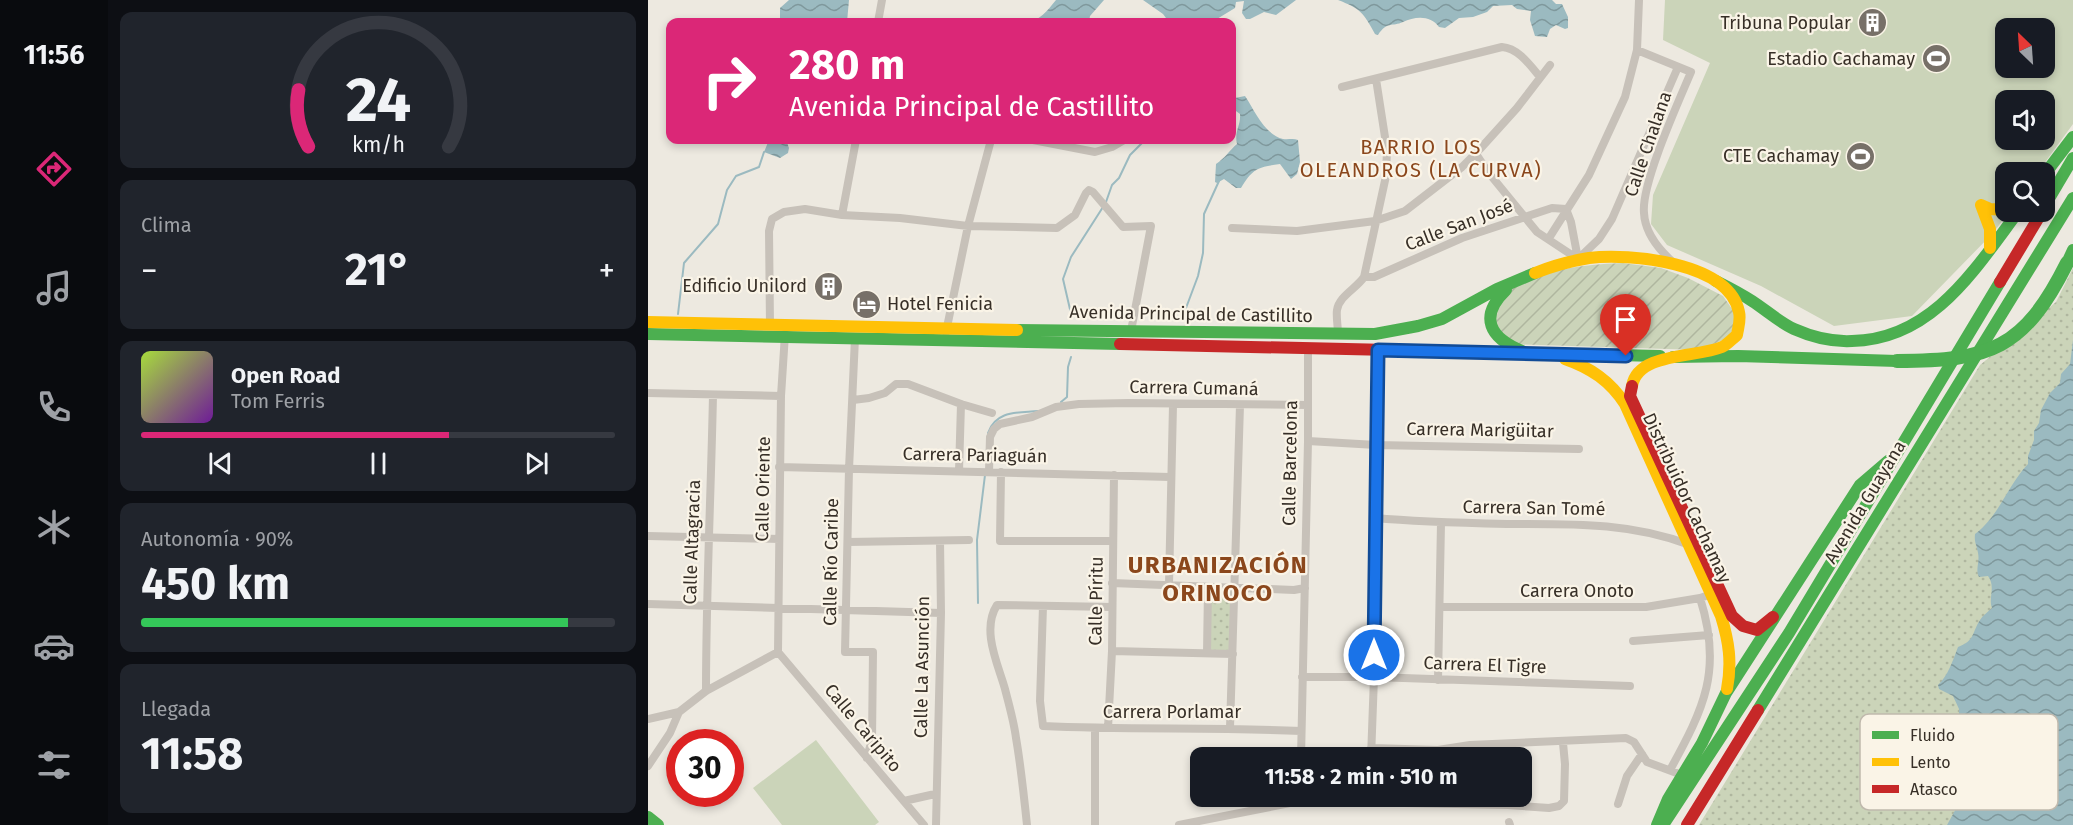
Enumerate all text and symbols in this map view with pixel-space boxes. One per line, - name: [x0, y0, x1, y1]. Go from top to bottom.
- building icon: Tribuna Popular: [1856, 7, 1888, 39]
- place label: Tribuna Popular: [1720, 12, 1851, 34]
- north arrow: [1995, 18, 2055, 78]
- map controls: [1995, 18, 2055, 222]
- text: 11:56: [24, 39, 84, 71]
- text: 280 m: [789, 40, 905, 90]
- icon: right: [690, 42, 768, 120]
- sports icon: Estadio Cachamay: [1920, 43, 1952, 75]
- place label: Estadio Cachamay: [1767, 48, 1915, 70]
- text: 24: [345, 63, 411, 138]
- street label: Calle Chalana: [1620, 88, 1676, 200]
- button: sound: [1995, 90, 2055, 150]
- text: Avenida Principal de Castillito: [789, 91, 1154, 123]
- text: km/h: [351, 132, 405, 158]
- district label: BARRIO LOS OLEANDROS (LA CURVA): [1300, 135, 1542, 182]
- sports icon: CTE Cachamay: [1844, 140, 1876, 172]
- place label: CTE Cachamay: [1723, 145, 1839, 167]
- icon: directions: [33, 148, 75, 190]
- button: search: [1995, 162, 2055, 222]
- street label: Calle San José: [1402, 194, 1516, 256]
- text: Clima: [141, 213, 192, 237]
- text: 21°: [345, 243, 411, 297]
- text: −: [141, 251, 158, 291]
- text: +: [599, 251, 615, 291]
- icon: music: [33, 267, 75, 309]
- building icon: Edificio Unilord: [812, 270, 844, 302]
- place label: Edificio Unilord: [682, 275, 807, 297]
- hotel icon: Hotel Fenicia: [850, 288, 882, 320]
- place label: Hotel Fenicia: [887, 293, 993, 315]
- pin: [1600, 294, 1651, 356]
- street label: Avenida Principal de Castillito: [1069, 301, 1313, 327]
- icon: arrive: [1609, 303, 1642, 336]
- text: Open Road: [231, 362, 341, 389]
- street label: Carrera Cumaná: [1129, 376, 1259, 400]
- icon: phone: [33, 386, 75, 428]
- text: Tom Ferris: [231, 389, 325, 413]
- street label: Calle Barcelona: [1278, 400, 1302, 526]
- street label: Distribuidor Cachamay: [1638, 409, 1736, 587]
- street label: Carrera Marigüitar: [1406, 418, 1554, 442]
- street label: Calle Oriente: [751, 436, 775, 542]
- street label: Avenida Guayana: [1820, 436, 1910, 568]
- street label: Carrera Pariaguán: [902, 443, 1048, 467]
- icon: previous: [204, 447, 237, 480]
- icon: pause: [362, 447, 395, 480]
- icon: next: [520, 447, 553, 480]
- street label: Calle Altagracia: [679, 479, 705, 605]
- street label: Carrera San Tomé: [1462, 496, 1606, 520]
- street label: Calle Río Caribe: [819, 498, 843, 626]
- icon: climate: [33, 506, 75, 548]
- text: Autonomía · 90%: [141, 527, 293, 551]
- district label: URBANIZACIÓN ORINOCO: [1128, 551, 1308, 607]
- street label: Calle Píritu: [1084, 556, 1108, 646]
- text: 450 km: [141, 557, 290, 611]
- street label: Carrera Onoto: [1520, 580, 1634, 602]
- street label: Calle La Asunción: [910, 596, 934, 738]
- position arrow: [1342, 623, 1406, 687]
- icon: car: [33, 625, 75, 667]
- street label: Carrera El Tigre: [1423, 652, 1547, 678]
- street label: Calle Caripito: [820, 679, 906, 777]
- text: Llegada: [141, 697, 211, 721]
- street label: Carrera Porlamar: [1103, 701, 1241, 723]
- legend: [1860, 714, 2058, 810]
- text: Fluido: [1910, 726, 1955, 745]
- text: 11:58: [141, 727, 243, 781]
- speed limit sign: 30: [666, 729, 744, 807]
- icon: filters: [33, 744, 75, 786]
- text: Lento: [1910, 753, 1951, 772]
- text: 11:58 · 2 min · 510 m: [1265, 763, 1457, 790]
- text: Atasco: [1910, 780, 1958, 799]

